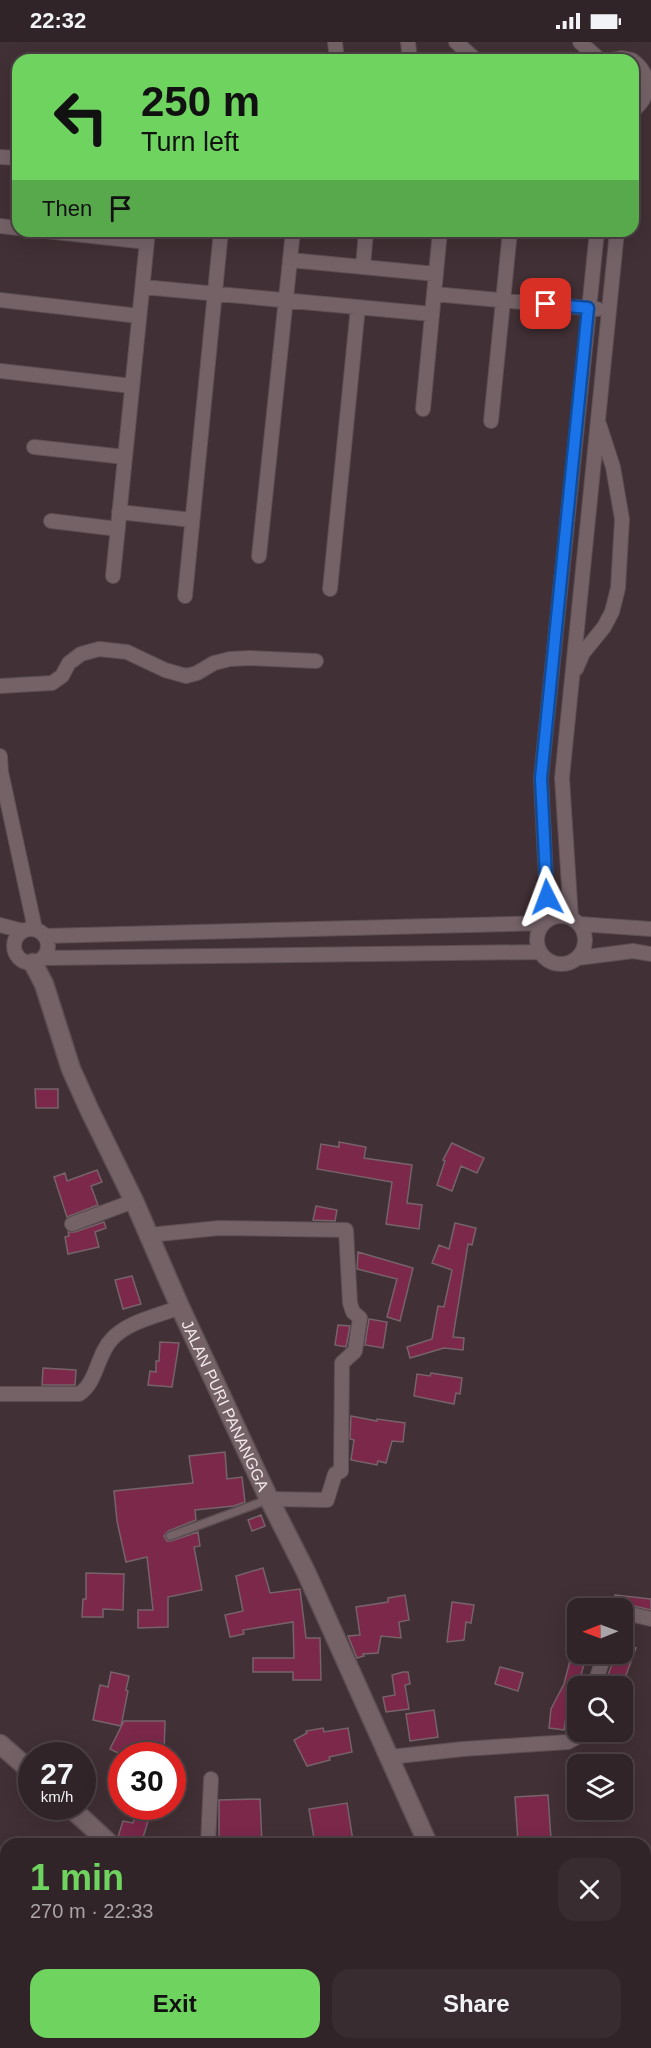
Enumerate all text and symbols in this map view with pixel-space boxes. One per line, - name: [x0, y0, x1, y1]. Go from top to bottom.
- text: 22:32: [30, 8, 86, 33]
- icon: left: [42, 78, 120, 156]
- text: 250 m: [141, 78, 260, 125]
- text: Turn left: [141, 127, 239, 157]
- icon: arrive: [104, 192, 137, 225]
- text: Then: [42, 196, 92, 221]
- pin: [520, 278, 571, 329]
- icon: arrive: [529, 287, 562, 320]
- position arrow: [515, 865, 579, 929]
- street label: JALAN PURI PANANGGA: [179, 1317, 273, 1494]
- north arrow: [567, 1598, 633, 1664]
- map controls: [567, 1598, 633, 1820]
- button: search: [567, 1676, 633, 1742]
- speed limit sign: 30: [108, 1742, 186, 1820]
- button: layers: [567, 1754, 633, 1820]
- text: 27: [40, 1757, 74, 1790]
- text: km/h: [41, 1788, 73, 1805]
- text: 1 min: [30, 1857, 124, 1898]
- button: close: [558, 1858, 621, 1921]
- text: 270 m · 22:33: [30, 1900, 153, 1922]
- button: Exit: [30, 1969, 320, 2038]
- button: Share: [332, 1969, 621, 2038]

